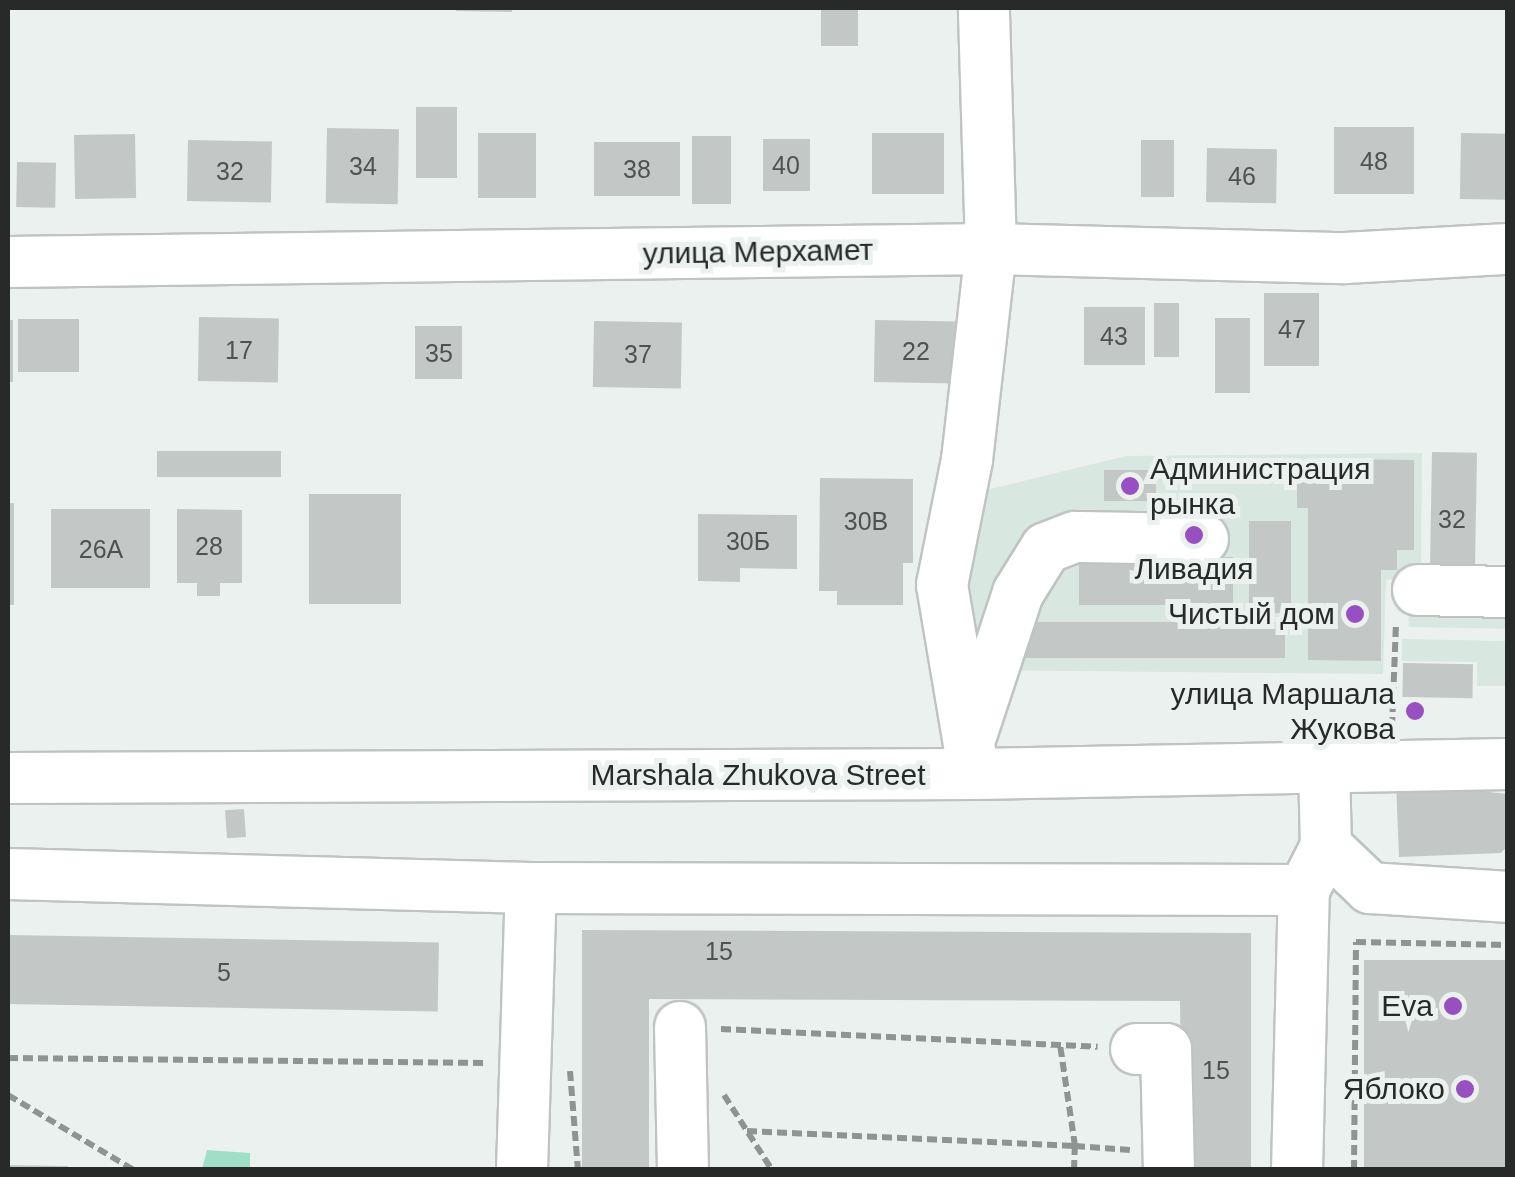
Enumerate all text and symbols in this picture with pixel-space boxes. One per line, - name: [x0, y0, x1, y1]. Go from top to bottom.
- house number: 48: [1360, 146, 1388, 176]
- house number: 40: [772, 150, 800, 180]
- house number: 34: [349, 151, 377, 181]
- house number: 38: [623, 154, 651, 184]
- house number: 32: [216, 156, 244, 186]
- house number: 46: [1228, 161, 1256, 191]
- street label: улица Мерхамет: [642, 232, 874, 272]
- house number: 47: [1278, 314, 1306, 344]
- house number: 43: [1100, 321, 1128, 351]
- house number: 17: [225, 335, 253, 365]
- house number: 22: [902, 336, 930, 366]
- house number: 35: [425, 338, 453, 368]
- house number: 37: [624, 339, 652, 369]
- place label: Администрация рынка: [1150, 451, 1371, 522]
- marker: Администрация рынка: [1119, 475, 1141, 497]
- house number: 32: [1438, 504, 1466, 534]
- house number: 30В: [844, 506, 888, 536]
- marker: Ливадия: [1183, 524, 1205, 546]
- house number: 30Б: [726, 526, 770, 556]
- house number: 28: [195, 531, 223, 561]
- house number: 26А: [79, 534, 123, 564]
- place label: Ливадия: [1134, 551, 1254, 587]
- place label: Чистый дом: [1168, 596, 1335, 632]
- marker: Чистый дом: [1344, 603, 1366, 625]
- place label: улица Маршала Жукова: [1171, 676, 1395, 746]
- marker: улица Маршала Жукова: [1404, 700, 1426, 722]
- street label: Marshala Zhukova Street: [590, 757, 926, 793]
- house number: 15: [705, 936, 733, 966]
- house number: 5: [217, 957, 231, 987]
- place label: Eva: [1381, 988, 1433, 1024]
- marker: Eva: [1442, 995, 1464, 1017]
- house number: 15: [1202, 1055, 1230, 1085]
- place label: Яблоко: [1343, 1071, 1445, 1107]
- marker: Яблоко: [1454, 1078, 1476, 1100]

